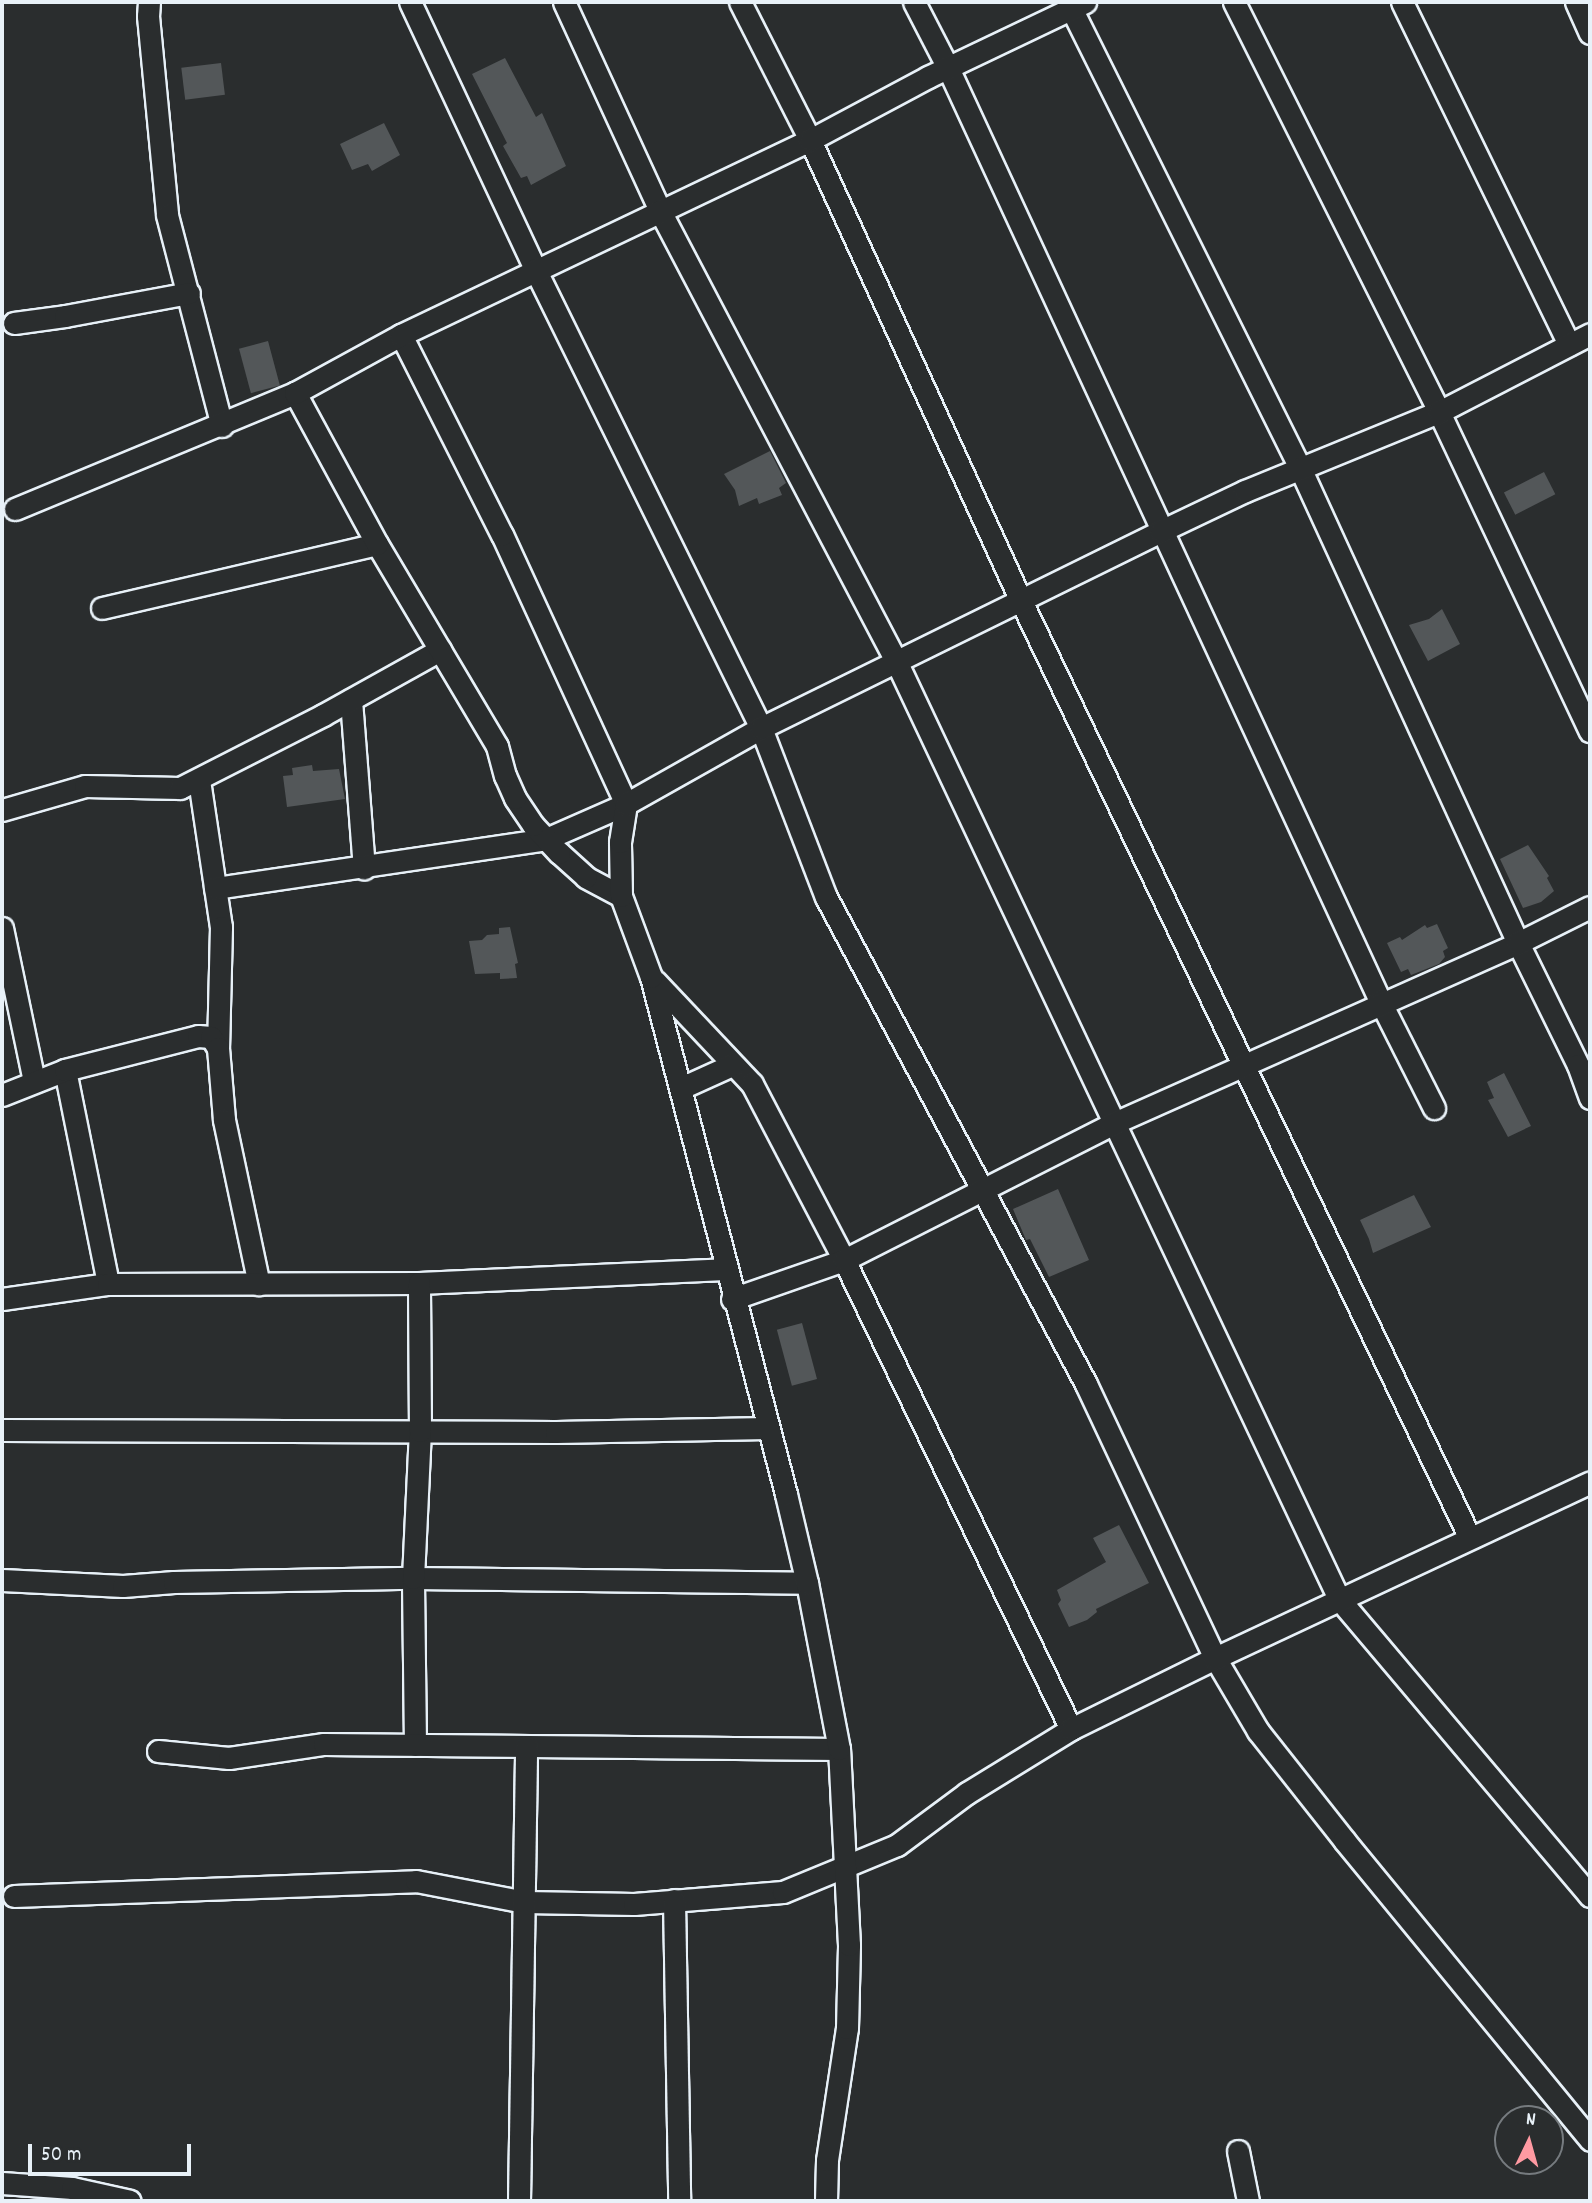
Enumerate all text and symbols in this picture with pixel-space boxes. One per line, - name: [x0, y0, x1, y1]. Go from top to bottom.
- north arrow: [1494, 2105, 1564, 2175]
- text: N: [1525, 2107, 1537, 2134]
- scale bar: [32, 2130, 194, 2174]
- text: 50 m: [41, 2141, 81, 2171]

